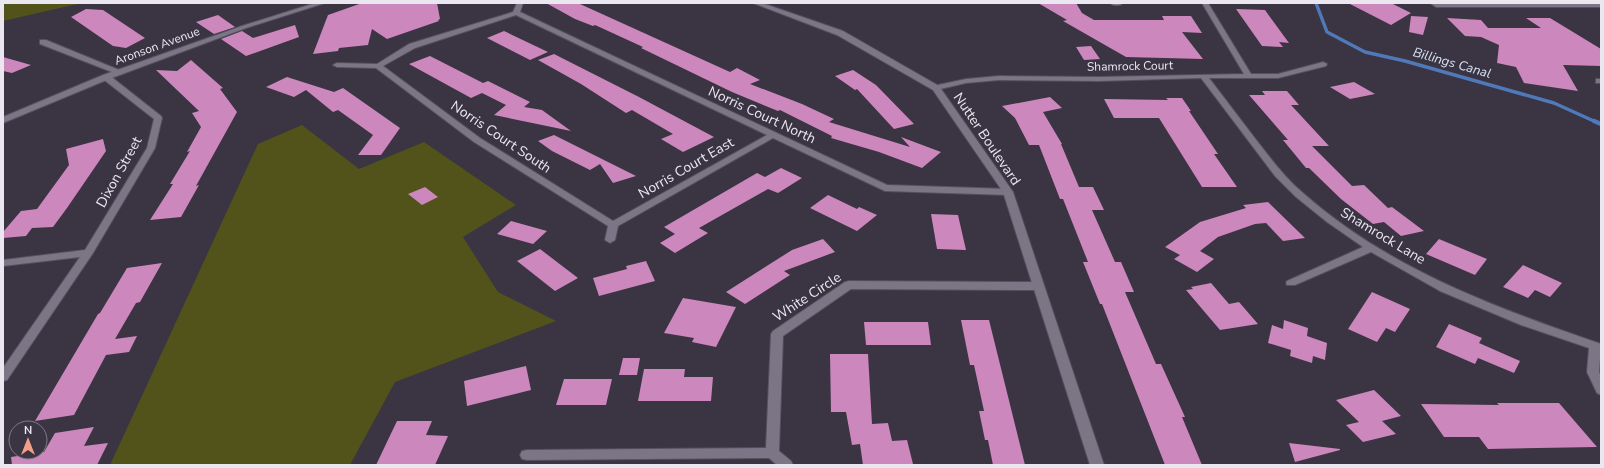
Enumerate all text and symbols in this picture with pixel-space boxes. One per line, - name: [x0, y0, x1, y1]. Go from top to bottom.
- street label: Aronson Avenue: [112, 23, 202, 69]
- water label: Billings Canal: [1411, 43, 1493, 83]
- street label: Shamrock Court: [1087, 57, 1174, 75]
- street label: Norris Court North: [705, 82, 819, 148]
- street label: Nutter Boulevard: [949, 89, 1025, 189]
- street label: Norris Court South: [447, 96, 555, 178]
- street label: Dixon Street: [92, 133, 146, 211]
- street label: Norris Court East: [635, 133, 737, 203]
- street label: Shamrock Lane: [1337, 203, 1429, 269]
- street label: White Circle: [769, 268, 845, 326]
- north arrow: [8, 420, 48, 460]
- text: N: [24, 423, 32, 438]

